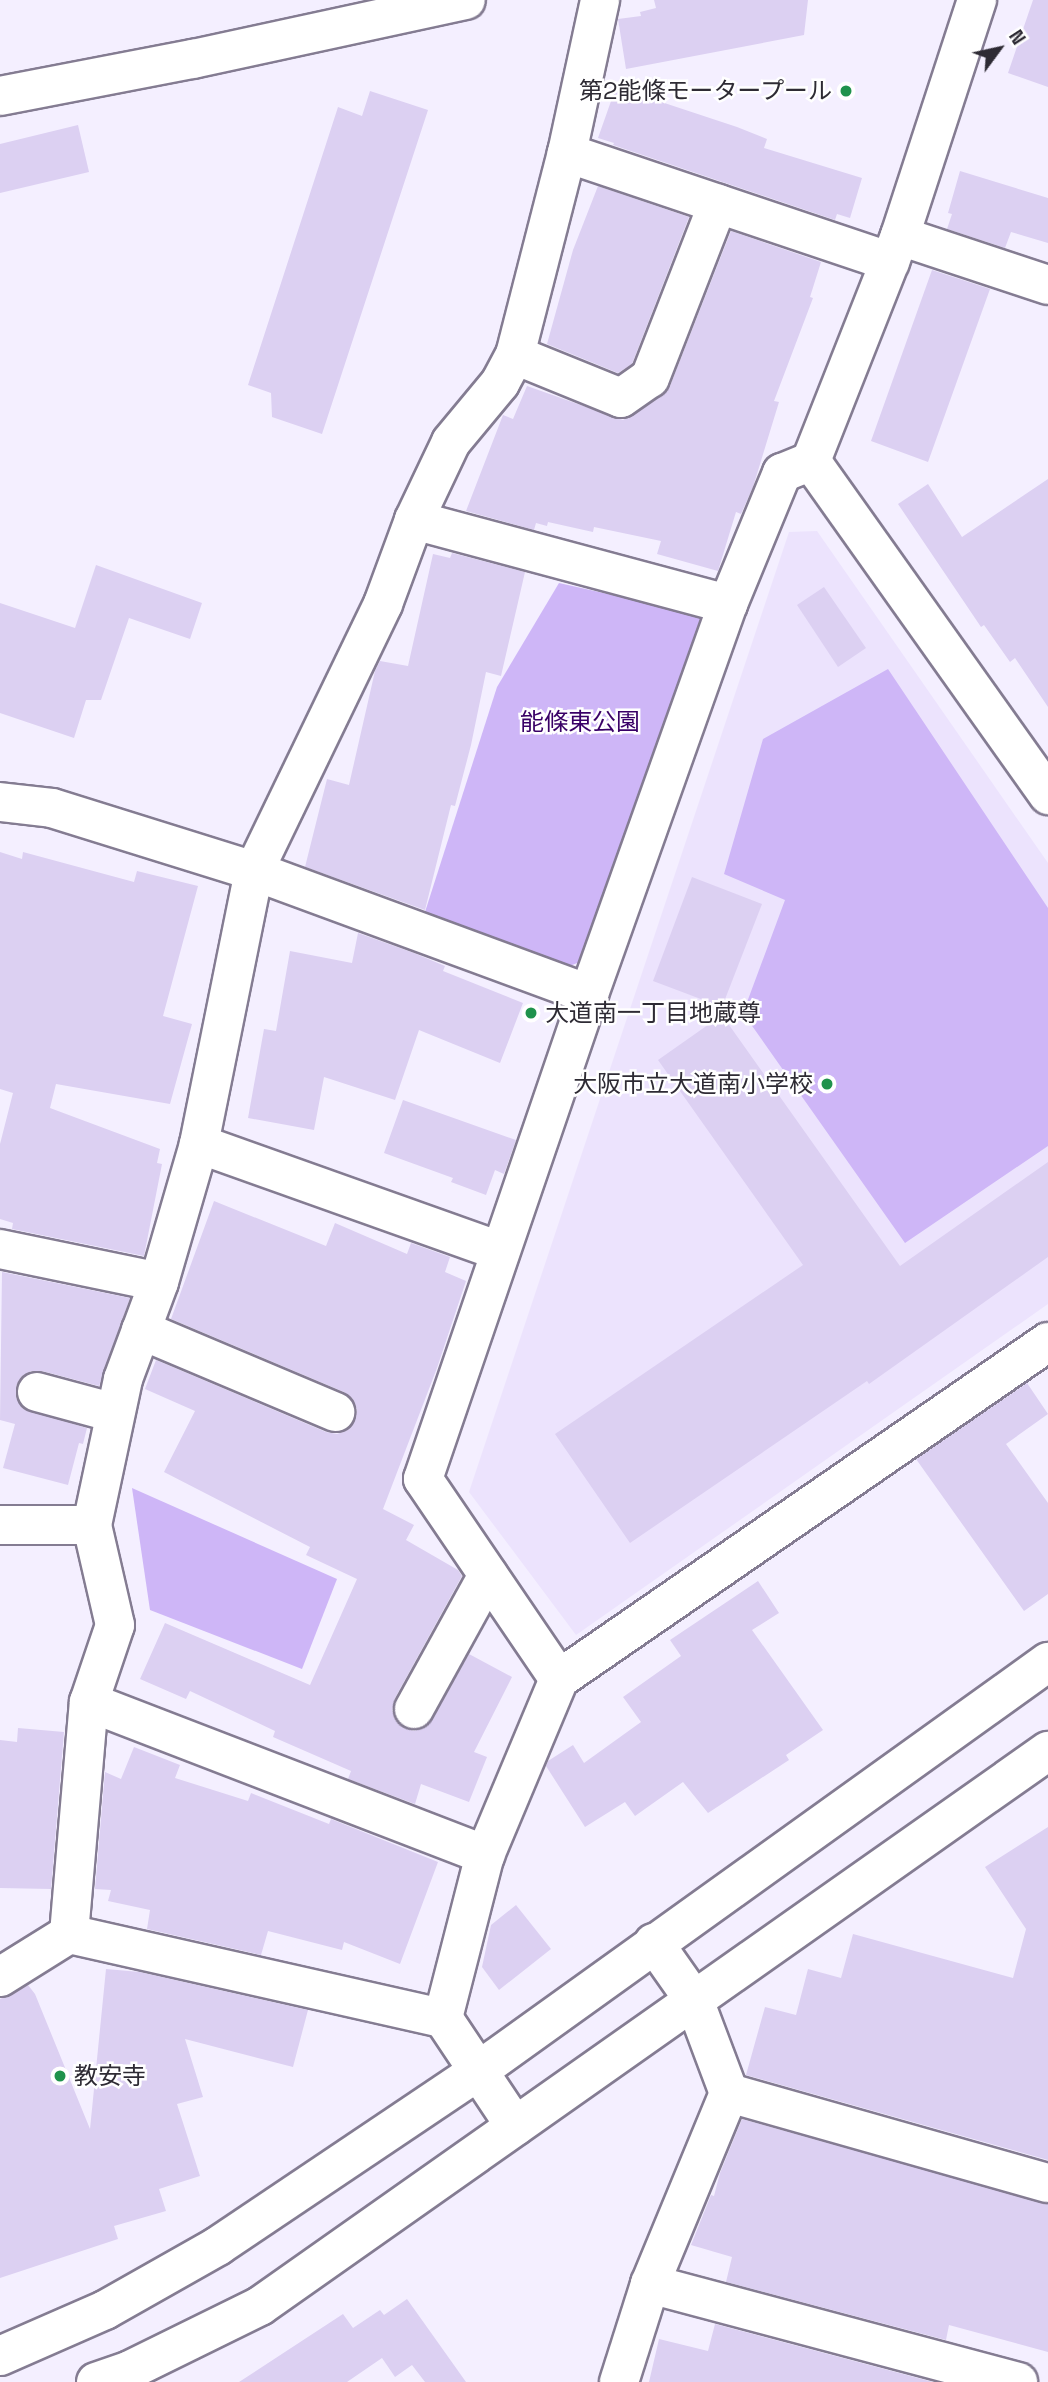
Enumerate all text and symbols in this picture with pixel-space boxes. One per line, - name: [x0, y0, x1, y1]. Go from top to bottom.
- north arrow: [964, 14, 1034, 84]
- text: N: [1003, 25, 1031, 49]
- place label: 第2能條モータープール: [578, 77, 832, 105]
- marker: 第2能條モータープール: [838, 83, 854, 99]
- park label: 能條東公園: [520, 708, 640, 736]
- place label: 大道南一丁目地蔵尊: [545, 999, 761, 1027]
- marker: 大道南一丁目地蔵尊: [523, 1005, 539, 1021]
- place label: 大阪市立大道南小学校: [573, 1070, 813, 1098]
- marker: 大阪市立大道南小学校: [819, 1076, 835, 1092]
- place label: 教安寺: [74, 2062, 146, 2090]
- marker: 教安寺: [52, 2068, 68, 2084]

